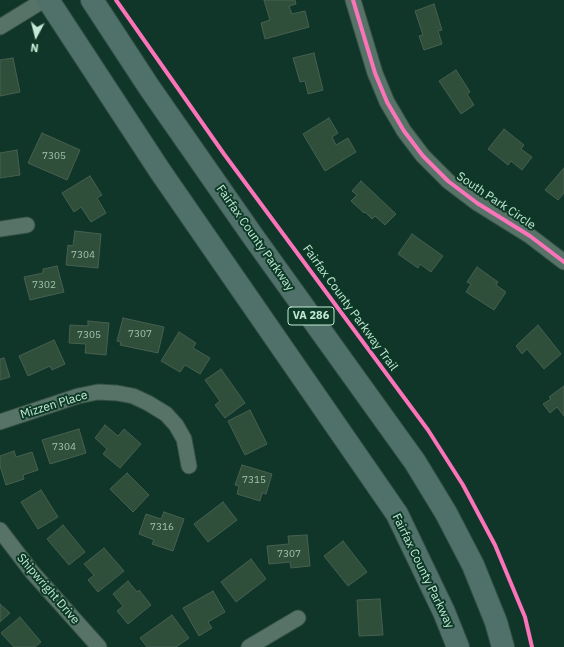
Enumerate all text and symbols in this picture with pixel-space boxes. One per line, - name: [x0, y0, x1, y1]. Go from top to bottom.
- north arrow: [16, 16, 56, 56]
- text: N: [30, 40, 39, 55]
- house number: 7305: [42, 150, 66, 162]
- street label: South Park Circle: [454, 169, 538, 233]
- street label: Fairfax County Parkway: [213, 182, 297, 294]
- street label: Fairfax County Parkway Trail: [299, 242, 401, 374]
- house number: 7304: [71, 249, 95, 261]
- house number: 7302: [32, 279, 56, 291]
- road number: VA 286: [288, 307, 334, 325]
- house number: 7307: [128, 328, 152, 340]
- house number: 7305: [77, 329, 101, 341]
- street label: Mizzen Place: [19, 388, 89, 422]
- house number: 7304: [52, 441, 76, 453]
- house number: 7315: [242, 474, 266, 486]
- street label: Fairfax County Parkway: [389, 511, 457, 631]
- house number: 7316: [150, 521, 174, 533]
- house number: 7307: [277, 548, 301, 560]
- street label: Shipwright Drive: [14, 551, 82, 627]

